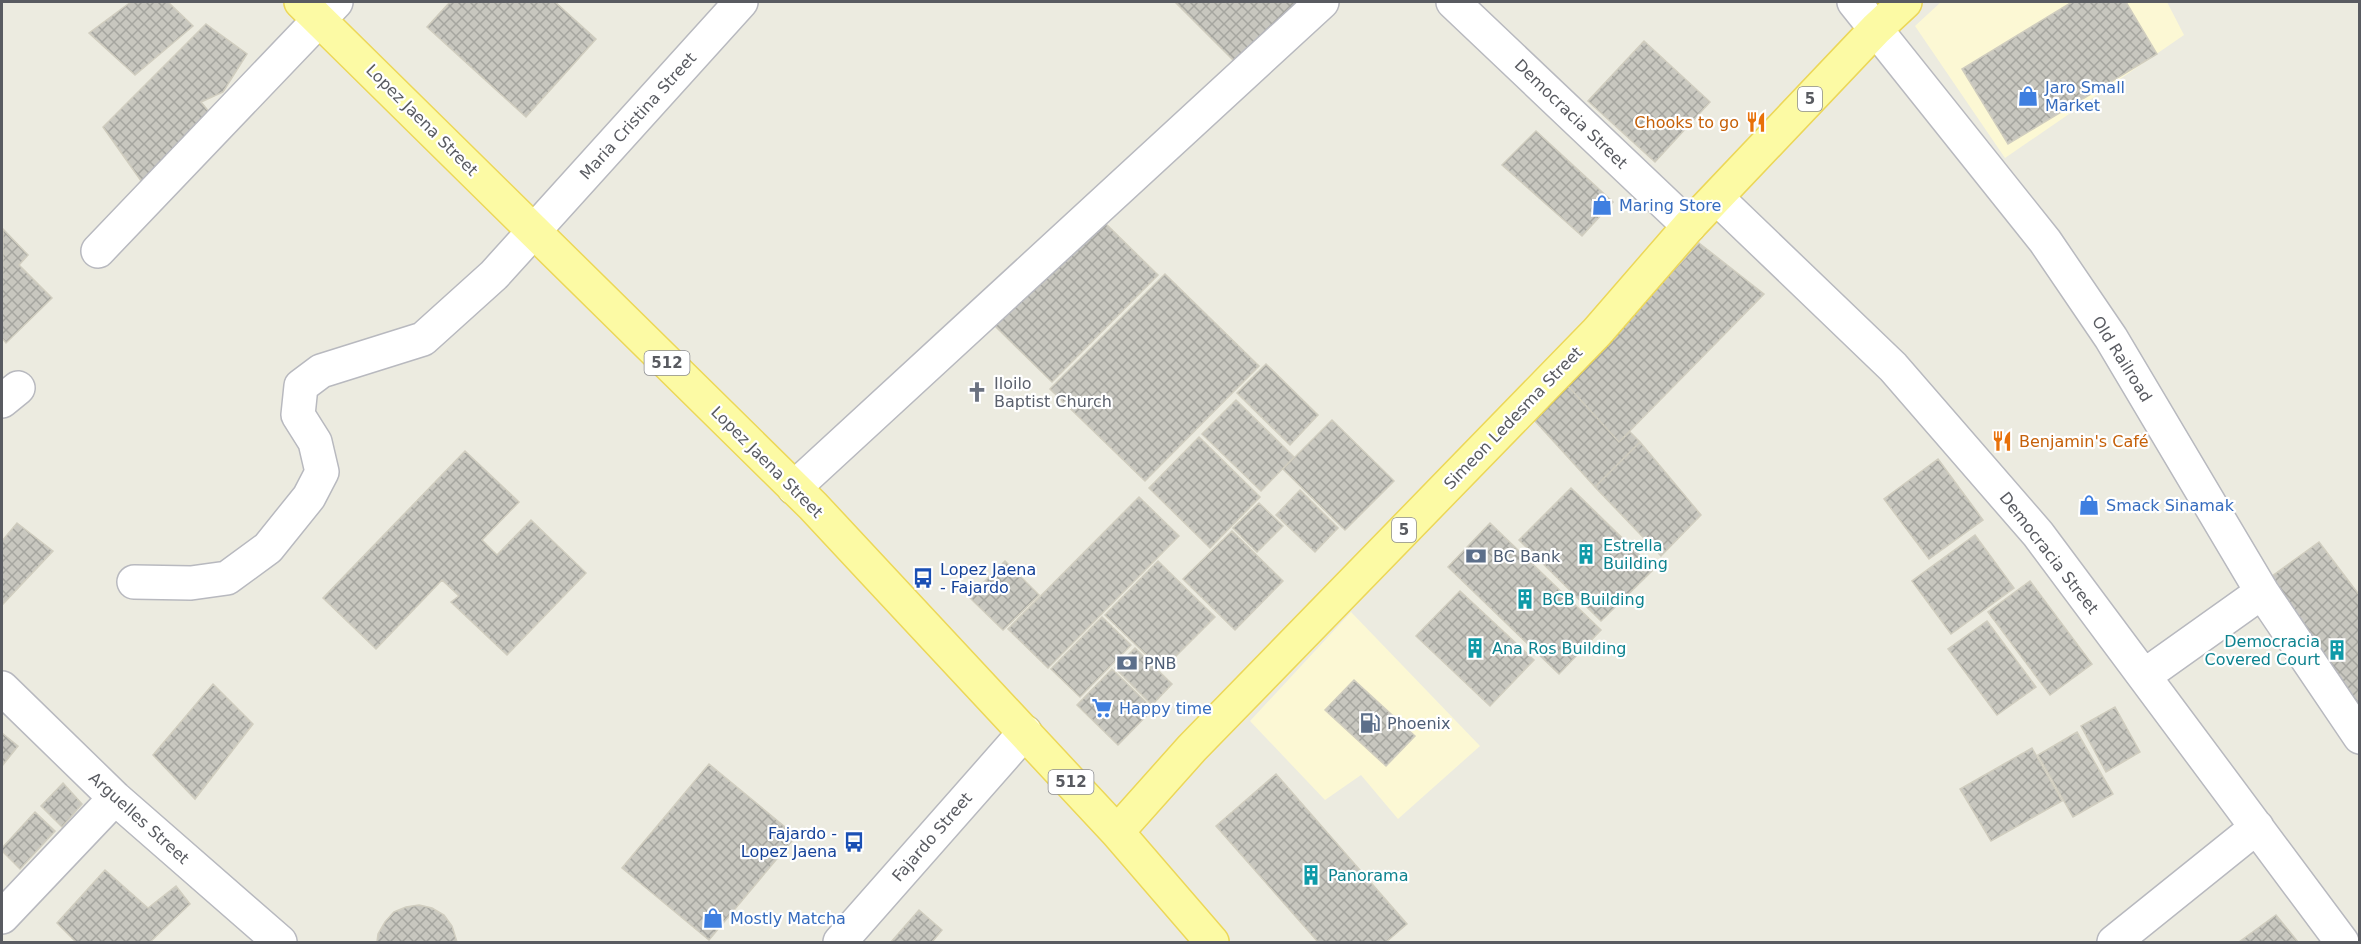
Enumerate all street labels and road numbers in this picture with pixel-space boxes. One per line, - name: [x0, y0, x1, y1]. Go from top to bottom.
- street label: Maria Cristina Street: [576, 49, 700, 183]
- street label: Democracia Street: [1511, 55, 1631, 173]
- street label: Lopez Jaena Street: [362, 60, 482, 180]
- road number: 5: [1798, 87, 1822, 111]
- street label: Old Railroad: [2088, 313, 2156, 405]
- street label: Simeon Ledesma Street: [1440, 343, 1586, 493]
- road number: 512: [644, 351, 690, 375]
- street label: Lopez Jaena Street: [707, 402, 827, 522]
- street label: Democracia Street: [1996, 488, 2102, 618]
- road number: 5: [1392, 518, 1416, 542]
- street label: Arguelles Street: [85, 768, 193, 868]
- road number: 512: [1048, 770, 1094, 794]
- street label: Fajardo Street: [888, 789, 976, 885]

